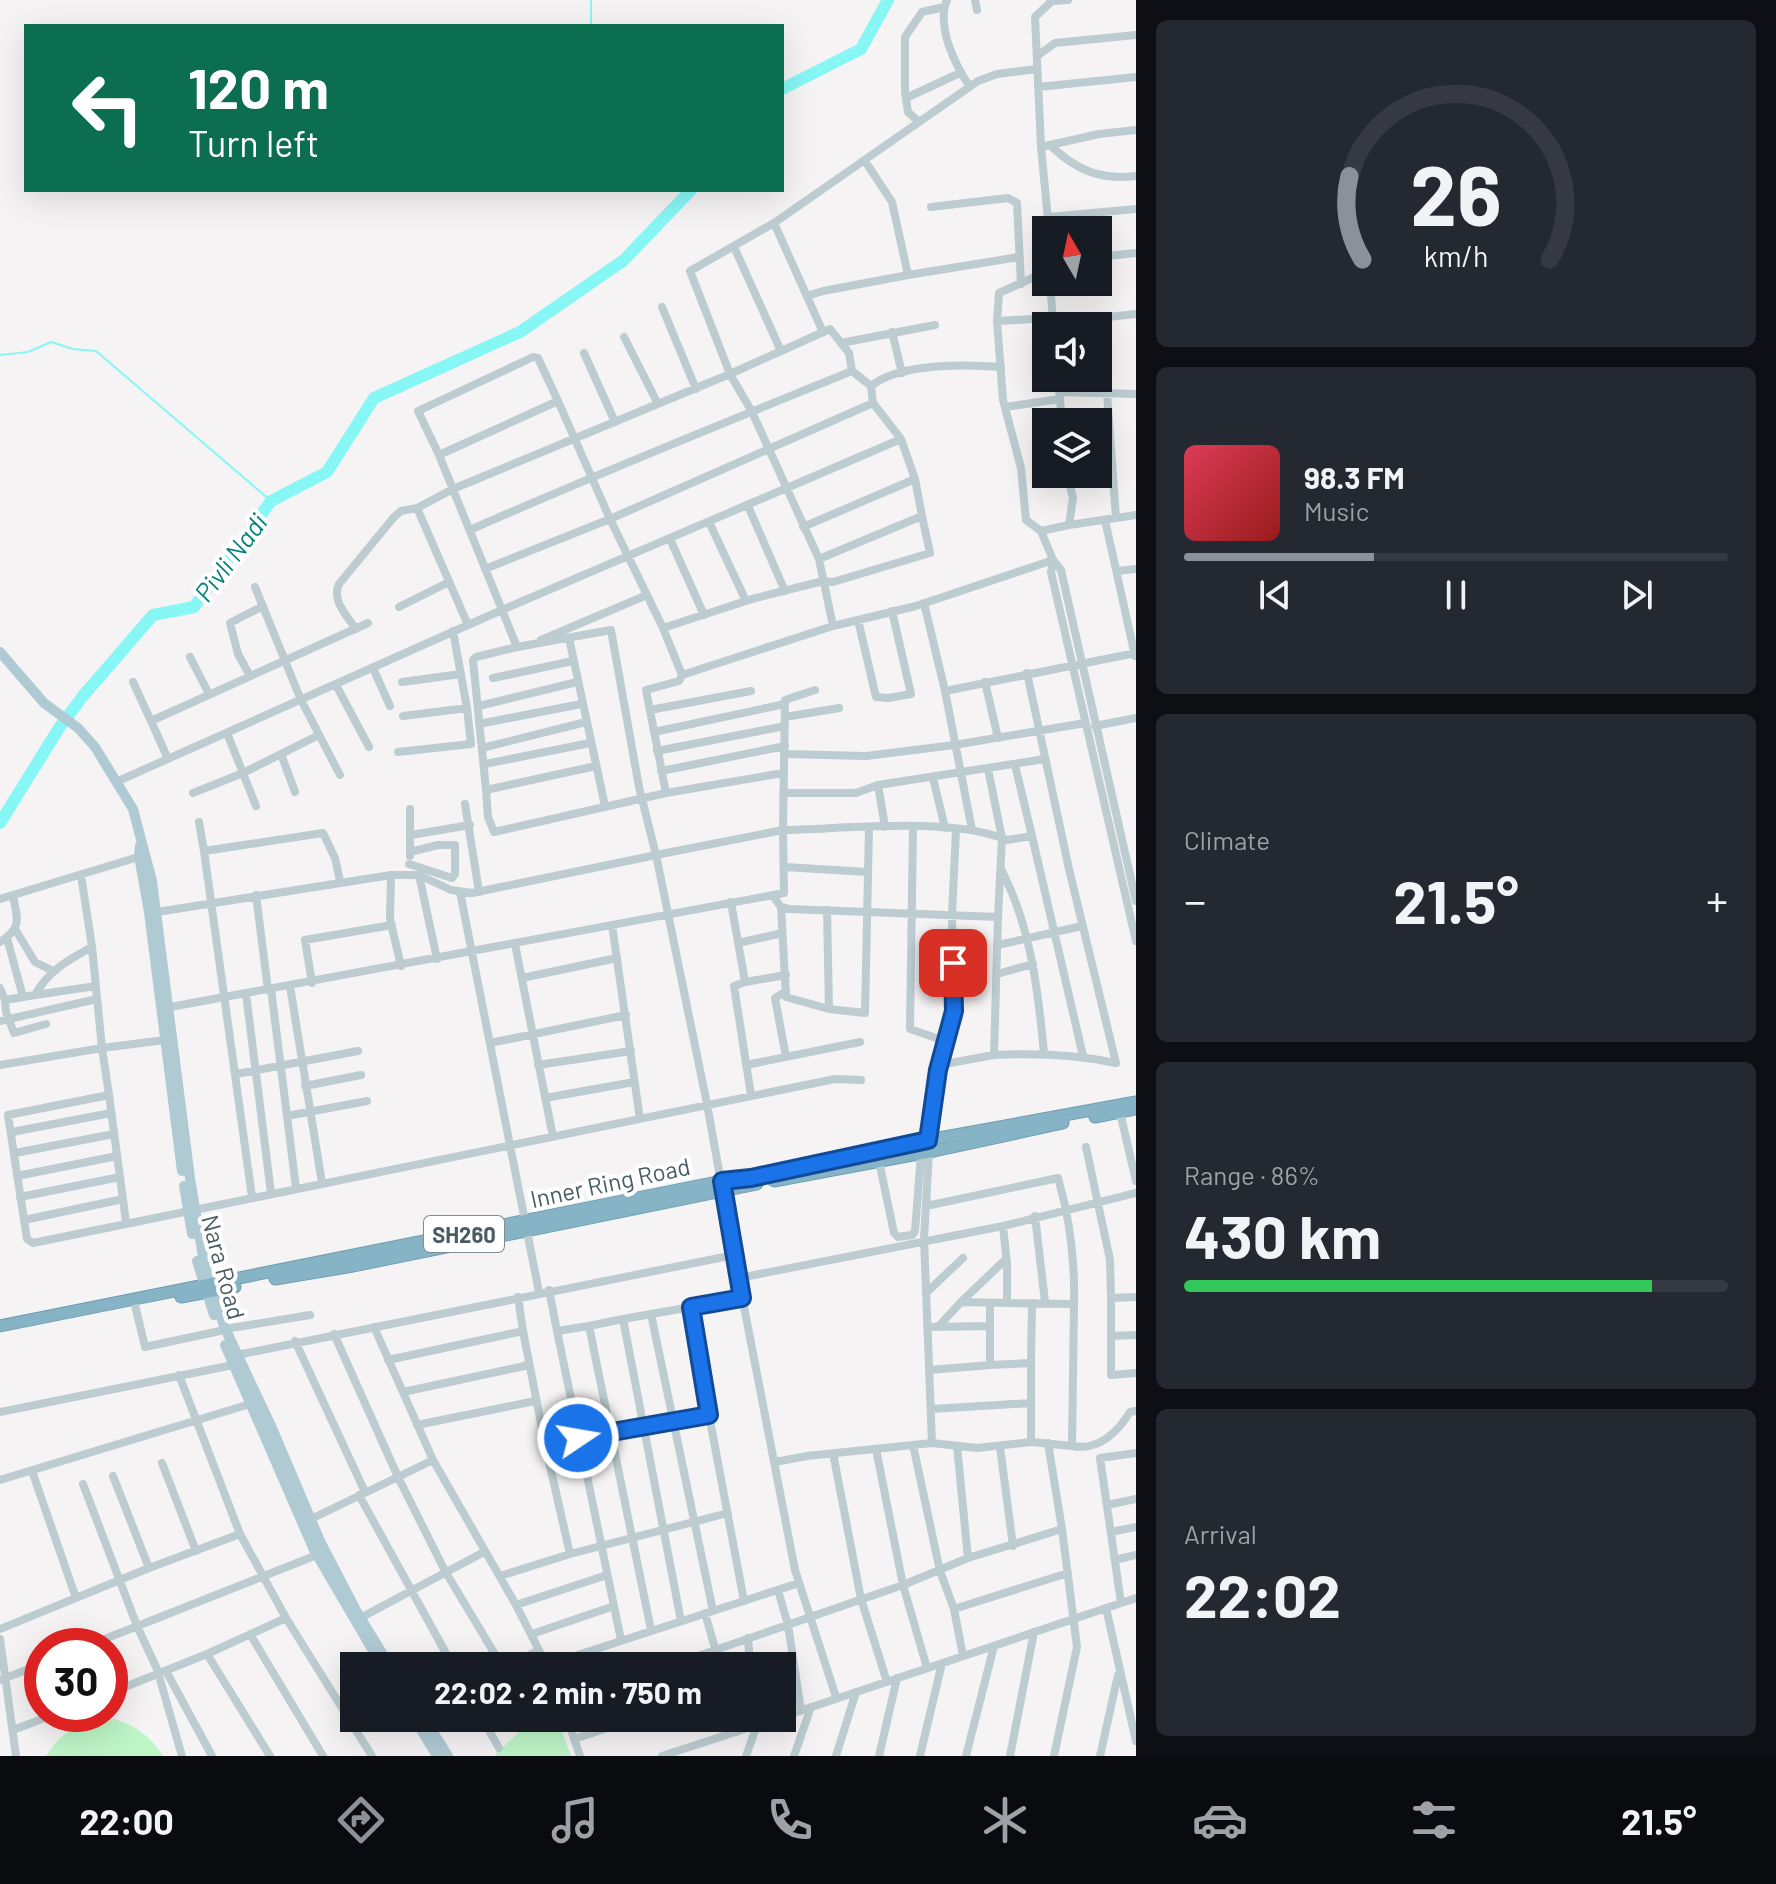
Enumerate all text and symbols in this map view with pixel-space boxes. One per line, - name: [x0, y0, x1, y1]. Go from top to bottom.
- text: 120 m: [188, 53, 329, 120]
- icon: left: [56, 56, 160, 160]
- text: Turn left: [188, 121, 319, 164]
- text: 26: [1410, 142, 1502, 242]
- north arrow: [1032, 216, 1112, 296]
- map controls: [1032, 216, 1112, 488]
- text: km/h: [1424, 238, 1488, 273]
- button: sound: [1032, 312, 1112, 392]
- button: layers: [1032, 408, 1112, 488]
- text: 98.3 FM: [1304, 459, 1405, 495]
- text: Music: [1304, 495, 1369, 526]
- water label: Pivli Nadi: [187, 507, 273, 607]
- icon: previous: [1253, 573, 1297, 617]
- icon: pause: [1434, 573, 1478, 617]
- icon: next: [1615, 573, 1659, 617]
- text: Climate: [1184, 824, 1270, 855]
- text: 21.5°: [1393, 864, 1519, 936]
- text: −: [1184, 873, 1206, 926]
- text: +: [1706, 873, 1728, 926]
- pin: [919, 929, 987, 997]
- icon: arrive: [931, 941, 975, 985]
- street label: Inner Ring Road: [527, 1151, 693, 1213]
- text: Range · 86%: [1184, 1159, 1320, 1190]
- text: 430 km: [1184, 1199, 1381, 1271]
- street label: Nara Road: [196, 1211, 252, 1323]
- road number: SH260: [424, 1216, 504, 1252]
- position arrow: [536, 1396, 620, 1480]
- text: Arrival: [1184, 1518, 1257, 1549]
- text: 22:02: [1184, 1558, 1341, 1630]
- speed limit sign: 30: [24, 1628, 128, 1732]
- text: 22:02 · 2 min · 750 m: [434, 1674, 702, 1710]
- icon: directions: [333, 1792, 389, 1848]
- icon: music: [547, 1792, 603, 1848]
- icon: phone: [762, 1792, 818, 1848]
- icon: climate: [977, 1792, 1033, 1848]
- icon: car: [1192, 1792, 1248, 1848]
- icon: filters: [1406, 1792, 1462, 1848]
- text: 22:00: [79, 1799, 174, 1842]
- text: 21.5°: [1621, 1799, 1697, 1842]

